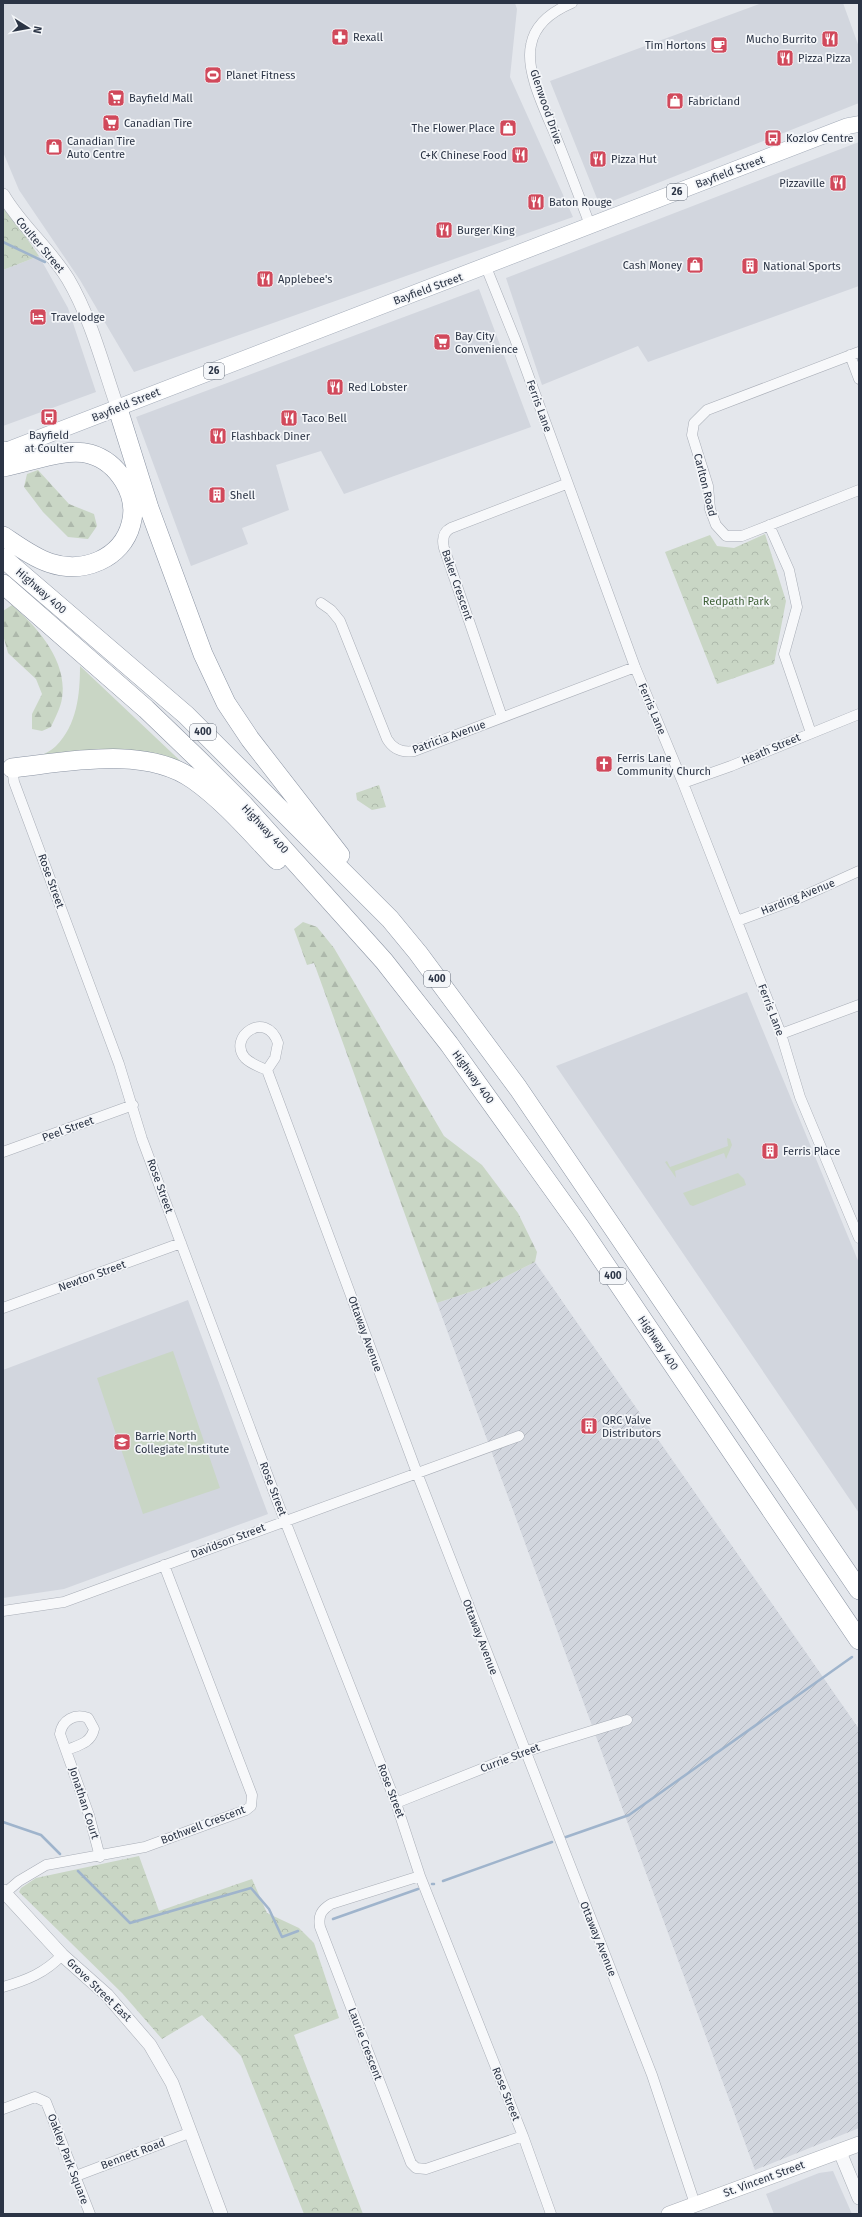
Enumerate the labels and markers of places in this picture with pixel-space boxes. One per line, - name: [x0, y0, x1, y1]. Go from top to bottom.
- pharmacy icon: Rexall: [330, 27, 350, 47]
- restaurant icon: Mucho Burrito: [820, 29, 840, 49]
- place label: Rexall: [353, 31, 383, 44]
- place label: Mucho Burrito: [746, 33, 817, 46]
- cafe icon: Tim Hortons: [709, 35, 729, 55]
- place label: Tim Hortons: [645, 39, 706, 52]
- restaurant icon: Pizza Pizza: [775, 48, 795, 68]
- place label: Pizza Pizza: [798, 52, 851, 65]
- sports icon: Planet Fitness: [203, 65, 223, 85]
- place label: Planet Fitness: [226, 69, 295, 82]
- supermarket icon: Bayfield Mall: [106, 88, 126, 108]
- shop icon: Fabricland: [665, 91, 685, 111]
- place label: Bayfield Mall: [129, 92, 193, 105]
- place label: Fabricland: [688, 95, 740, 108]
- supermarket icon: Canadian Tire: [101, 113, 121, 133]
- place label: Canadian Tire: [124, 117, 192, 130]
- shop icon: The Flower Place: [498, 118, 518, 138]
- place label: The Flower Place: [412, 122, 495, 135]
- bus stop icon: Kozlov Centre: [763, 128, 783, 148]
- place label: Kozlov Centre: [786, 132, 854, 145]
- place label: Canadian Tire Auto Centre: [67, 135, 135, 161]
- shop icon: Canadian Tire Auto Centre: [44, 137, 64, 157]
- restaurant icon: C+K Chinese Food: [510, 145, 530, 165]
- place label: C+K Chinese Food: [420, 149, 507, 162]
- restaurant icon: Pizza Hut: [588, 149, 608, 169]
- place label: Pizza Hut: [611, 153, 657, 166]
- restaurant icon: Pizzaville: [828, 173, 848, 193]
- place label: Pizzaville: [779, 177, 825, 190]
- restaurant icon: Baton Rouge: [526, 192, 546, 212]
- place label: Baton Rouge: [549, 196, 612, 209]
- restaurant icon: Burger King: [434, 220, 454, 240]
- place label: Burger King: [457, 224, 515, 237]
- shop icon: Cash Money: [685, 255, 705, 275]
- building icon: National Sports: [740, 256, 760, 276]
- place label: Cash Money: [623, 259, 683, 272]
- place label: National Sports: [763, 260, 841, 273]
- restaurant icon: Applebee's: [255, 269, 275, 289]
- place label: Applebee's: [278, 273, 332, 286]
- hotel icon: Travelodge: [28, 307, 48, 327]
- place label: Travelodge: [51, 311, 105, 324]
- place label: Bay City Convenience: [455, 330, 518, 356]
- supermarket icon: Bay City Convenience: [432, 332, 452, 352]
- restaurant icon: Red Lobster: [325, 377, 345, 397]
- place label: Red Lobster: [348, 381, 408, 394]
- bus stop icon: Bayfield at Coulter: [39, 407, 59, 427]
- restaurant icon: Taco Bell: [279, 408, 299, 428]
- place label: Taco Bell: [302, 412, 347, 425]
- restaurant icon: Flashback Diner: [208, 426, 228, 446]
- place label: Bayfield at Coulter: [25, 429, 74, 455]
- place label: Flashback Diner: [231, 430, 311, 443]
- building icon: Shell: [207, 485, 227, 505]
- place label: Shell: [230, 489, 255, 502]
- place label: Ferris Lane Community Church: [617, 752, 711, 778]
- church icon: Ferris Lane Community Church: [594, 754, 614, 774]
- building icon: Ferris Place: [760, 1141, 780, 1161]
- place label: Ferris Place: [783, 1145, 840, 1158]
- place label: QRC Valve Distributors: [602, 1414, 661, 1440]
- building icon: QRC Valve Distributors: [579, 1416, 599, 1436]
- place label: Barrie North Collegiate Institute: [135, 1430, 229, 1456]
- school or university icon: Barrie North Collegiate Institute: [112, 1432, 132, 1452]

